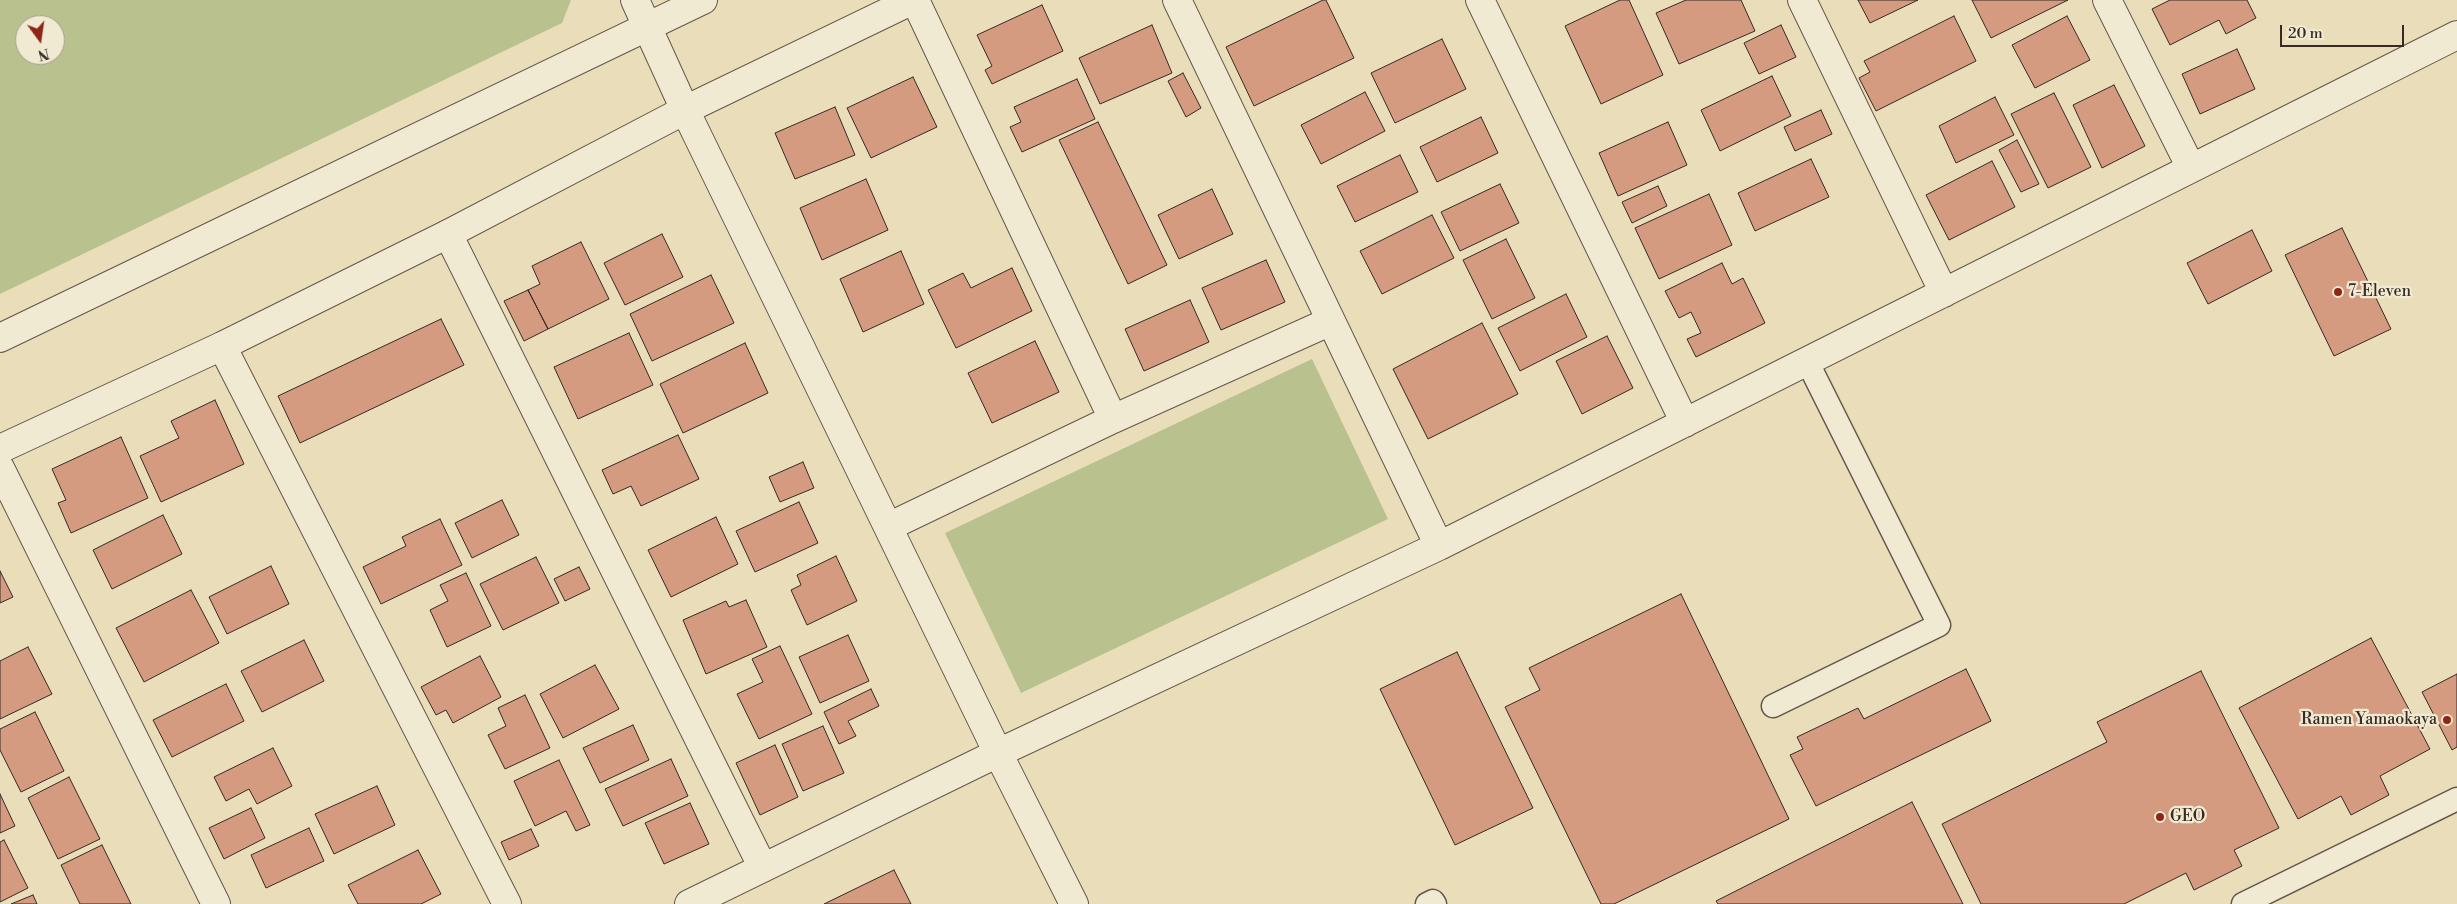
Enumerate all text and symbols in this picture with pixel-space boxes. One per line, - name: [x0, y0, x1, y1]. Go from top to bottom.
- north arrow: [15, 15, 65, 65]
- scale bar: [2282, 15, 2406, 47]
- text: 20 m: [2288, 24, 2323, 43]
- text: N: [36, 44, 51, 64]
- place label: 7-Eleven: [2348, 282, 2411, 302]
- marker: 7-Eleven: [2332, 286, 2344, 298]
- place label: Ramen Yamaokaya: [2301, 710, 2437, 730]
- marker: Ramen Yamaokaya: [2441, 714, 2453, 726]
- place label: GEO: [2170, 807, 2205, 827]
- marker: GEO: [2154, 811, 2166, 823]

